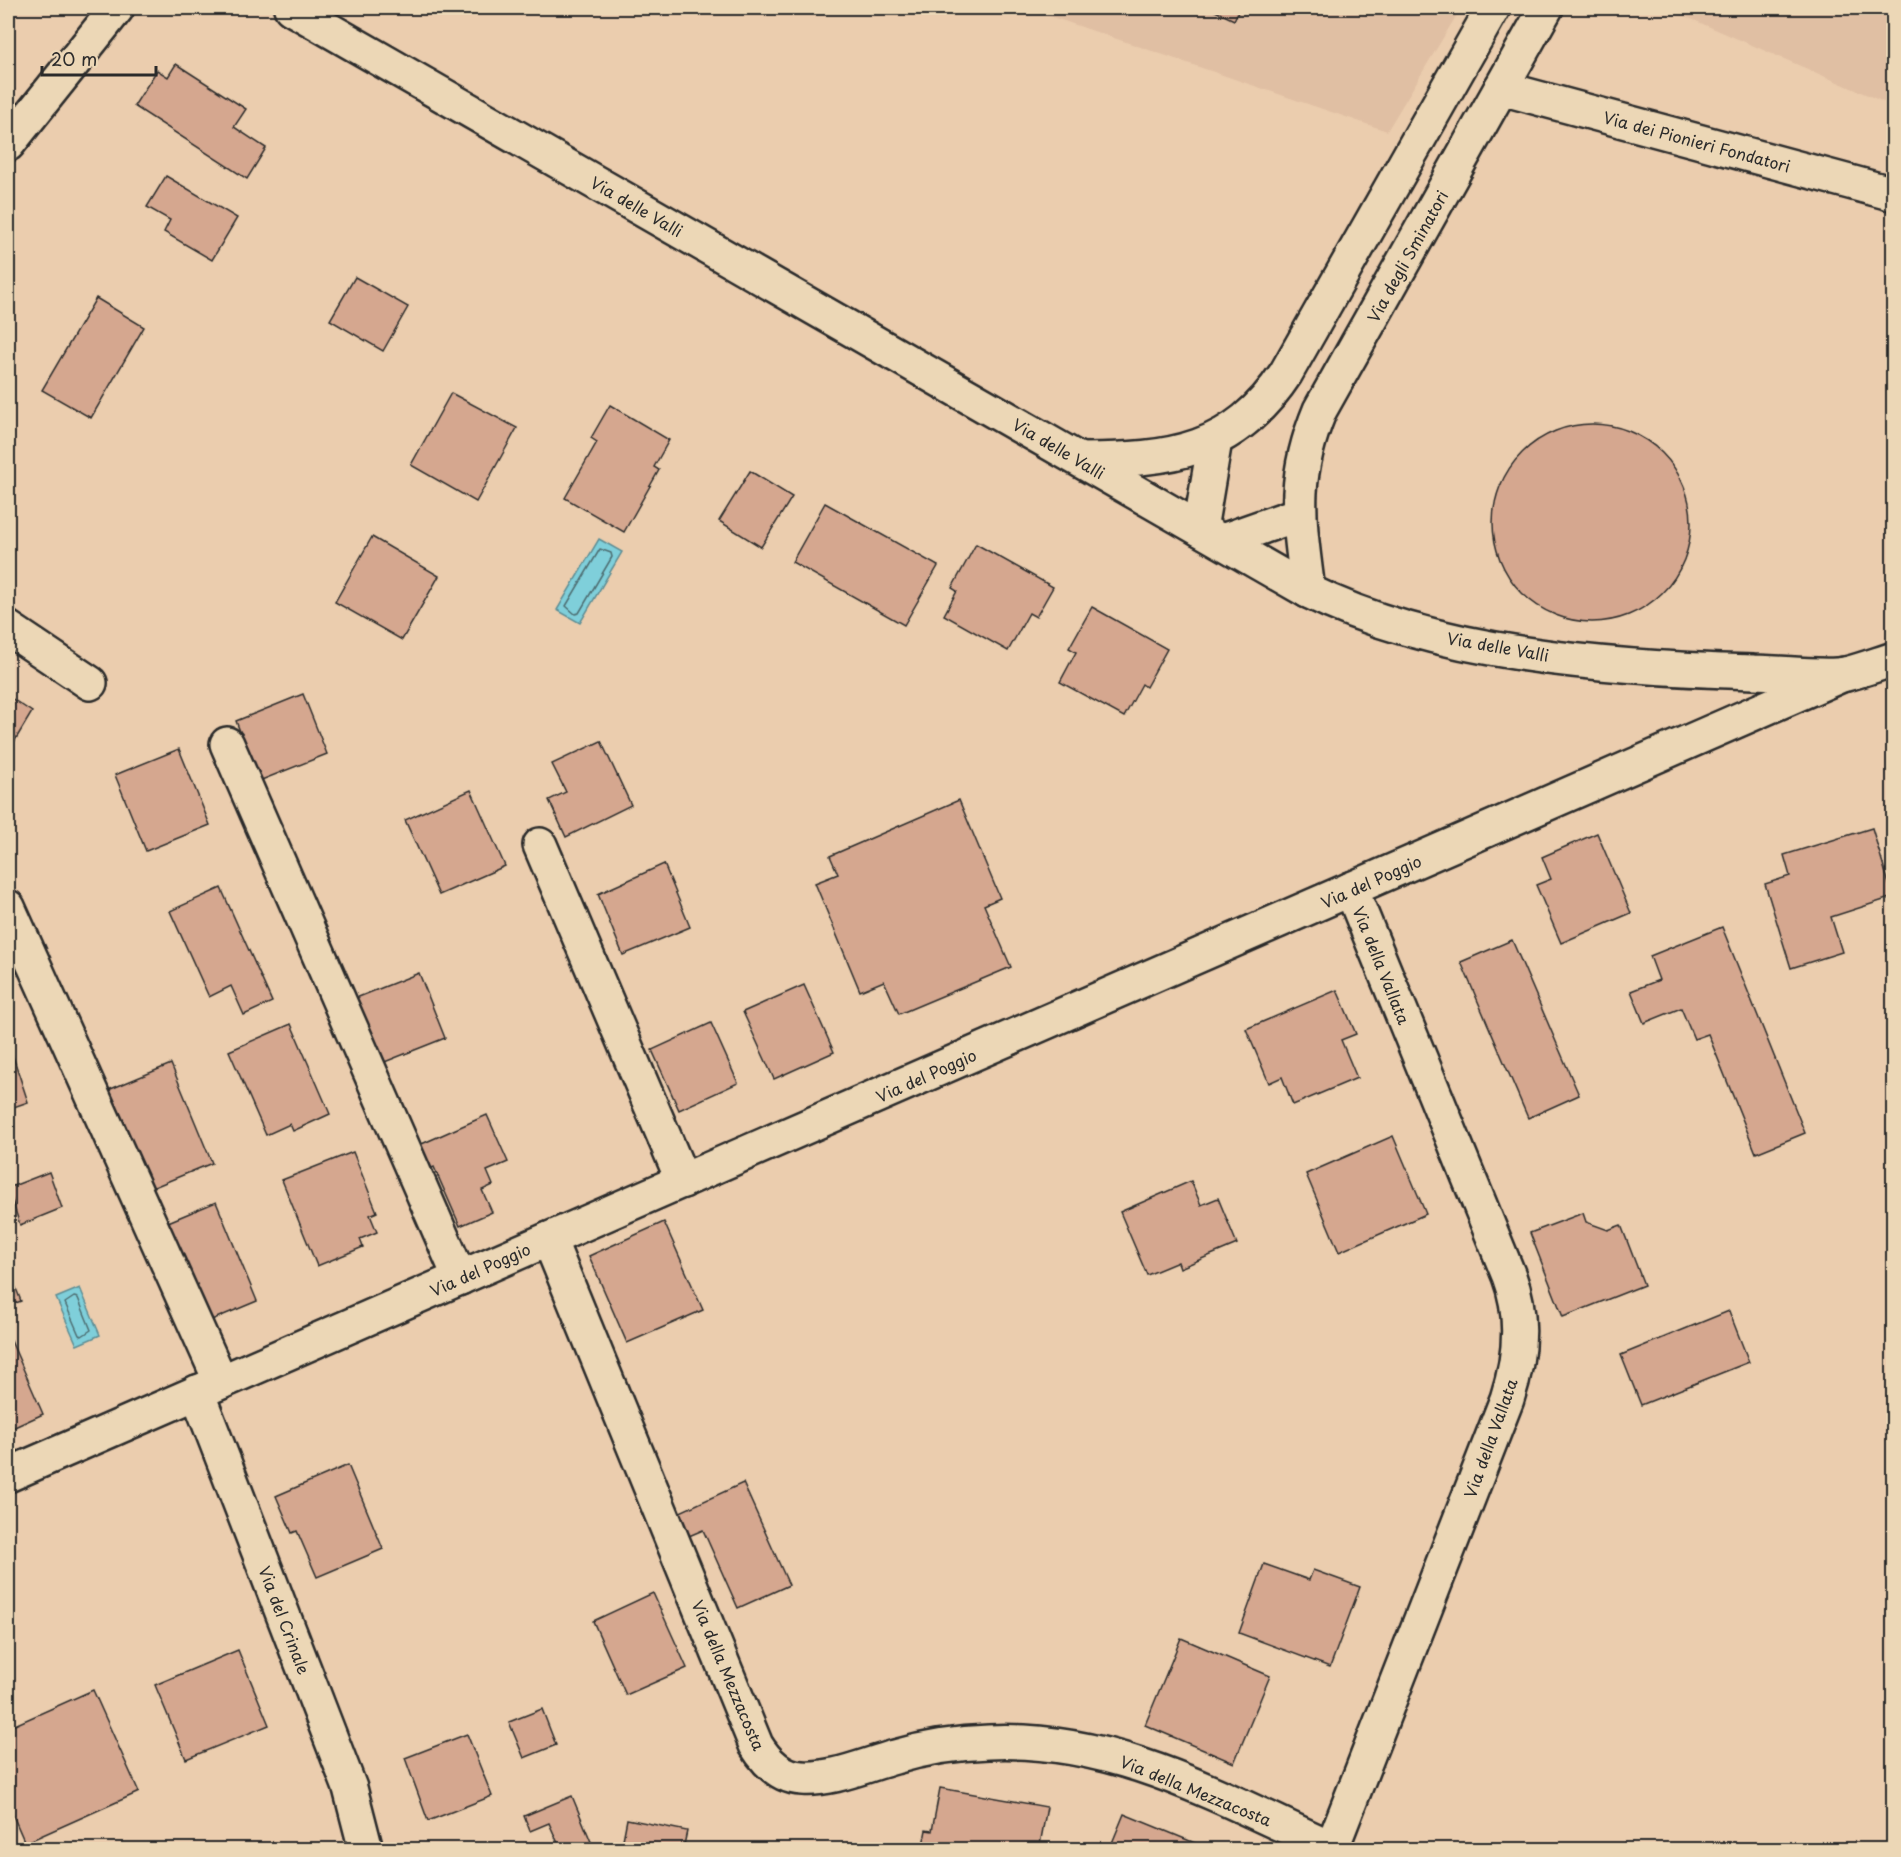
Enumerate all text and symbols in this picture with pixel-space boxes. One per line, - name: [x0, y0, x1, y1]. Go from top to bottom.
- scale bar: [42, 39, 156, 77]
- text: 20 m: [51, 45, 97, 72]
- street label: Via dei Pionieri Fondatori: [1601, 104, 1793, 178]
- street label: Via delle Valli: [586, 170, 688, 242]
- street label: Via degli Sminatori: [1361, 186, 1453, 326]
- street label: Via delle Valli: [1008, 412, 1110, 484]
- street label: Via delle Valli: [1445, 625, 1551, 667]
- street label: Via del Poggio: [1317, 848, 1425, 914]
- street label: Via della Vallata: [1347, 902, 1417, 1028]
- street label: Via del Poggio: [872, 1042, 980, 1108]
- street label: Via del Poggio: [426, 1236, 534, 1302]
- street label: Via della Vallata: [1457, 1375, 1523, 1501]
- street label: Via del Crinale: [253, 1562, 317, 1678]
- street label: Via della Mezzacosta: [686, 1596, 772, 1754]
- street label: Via della Mezzacosta: [1117, 1749, 1275, 1831]

